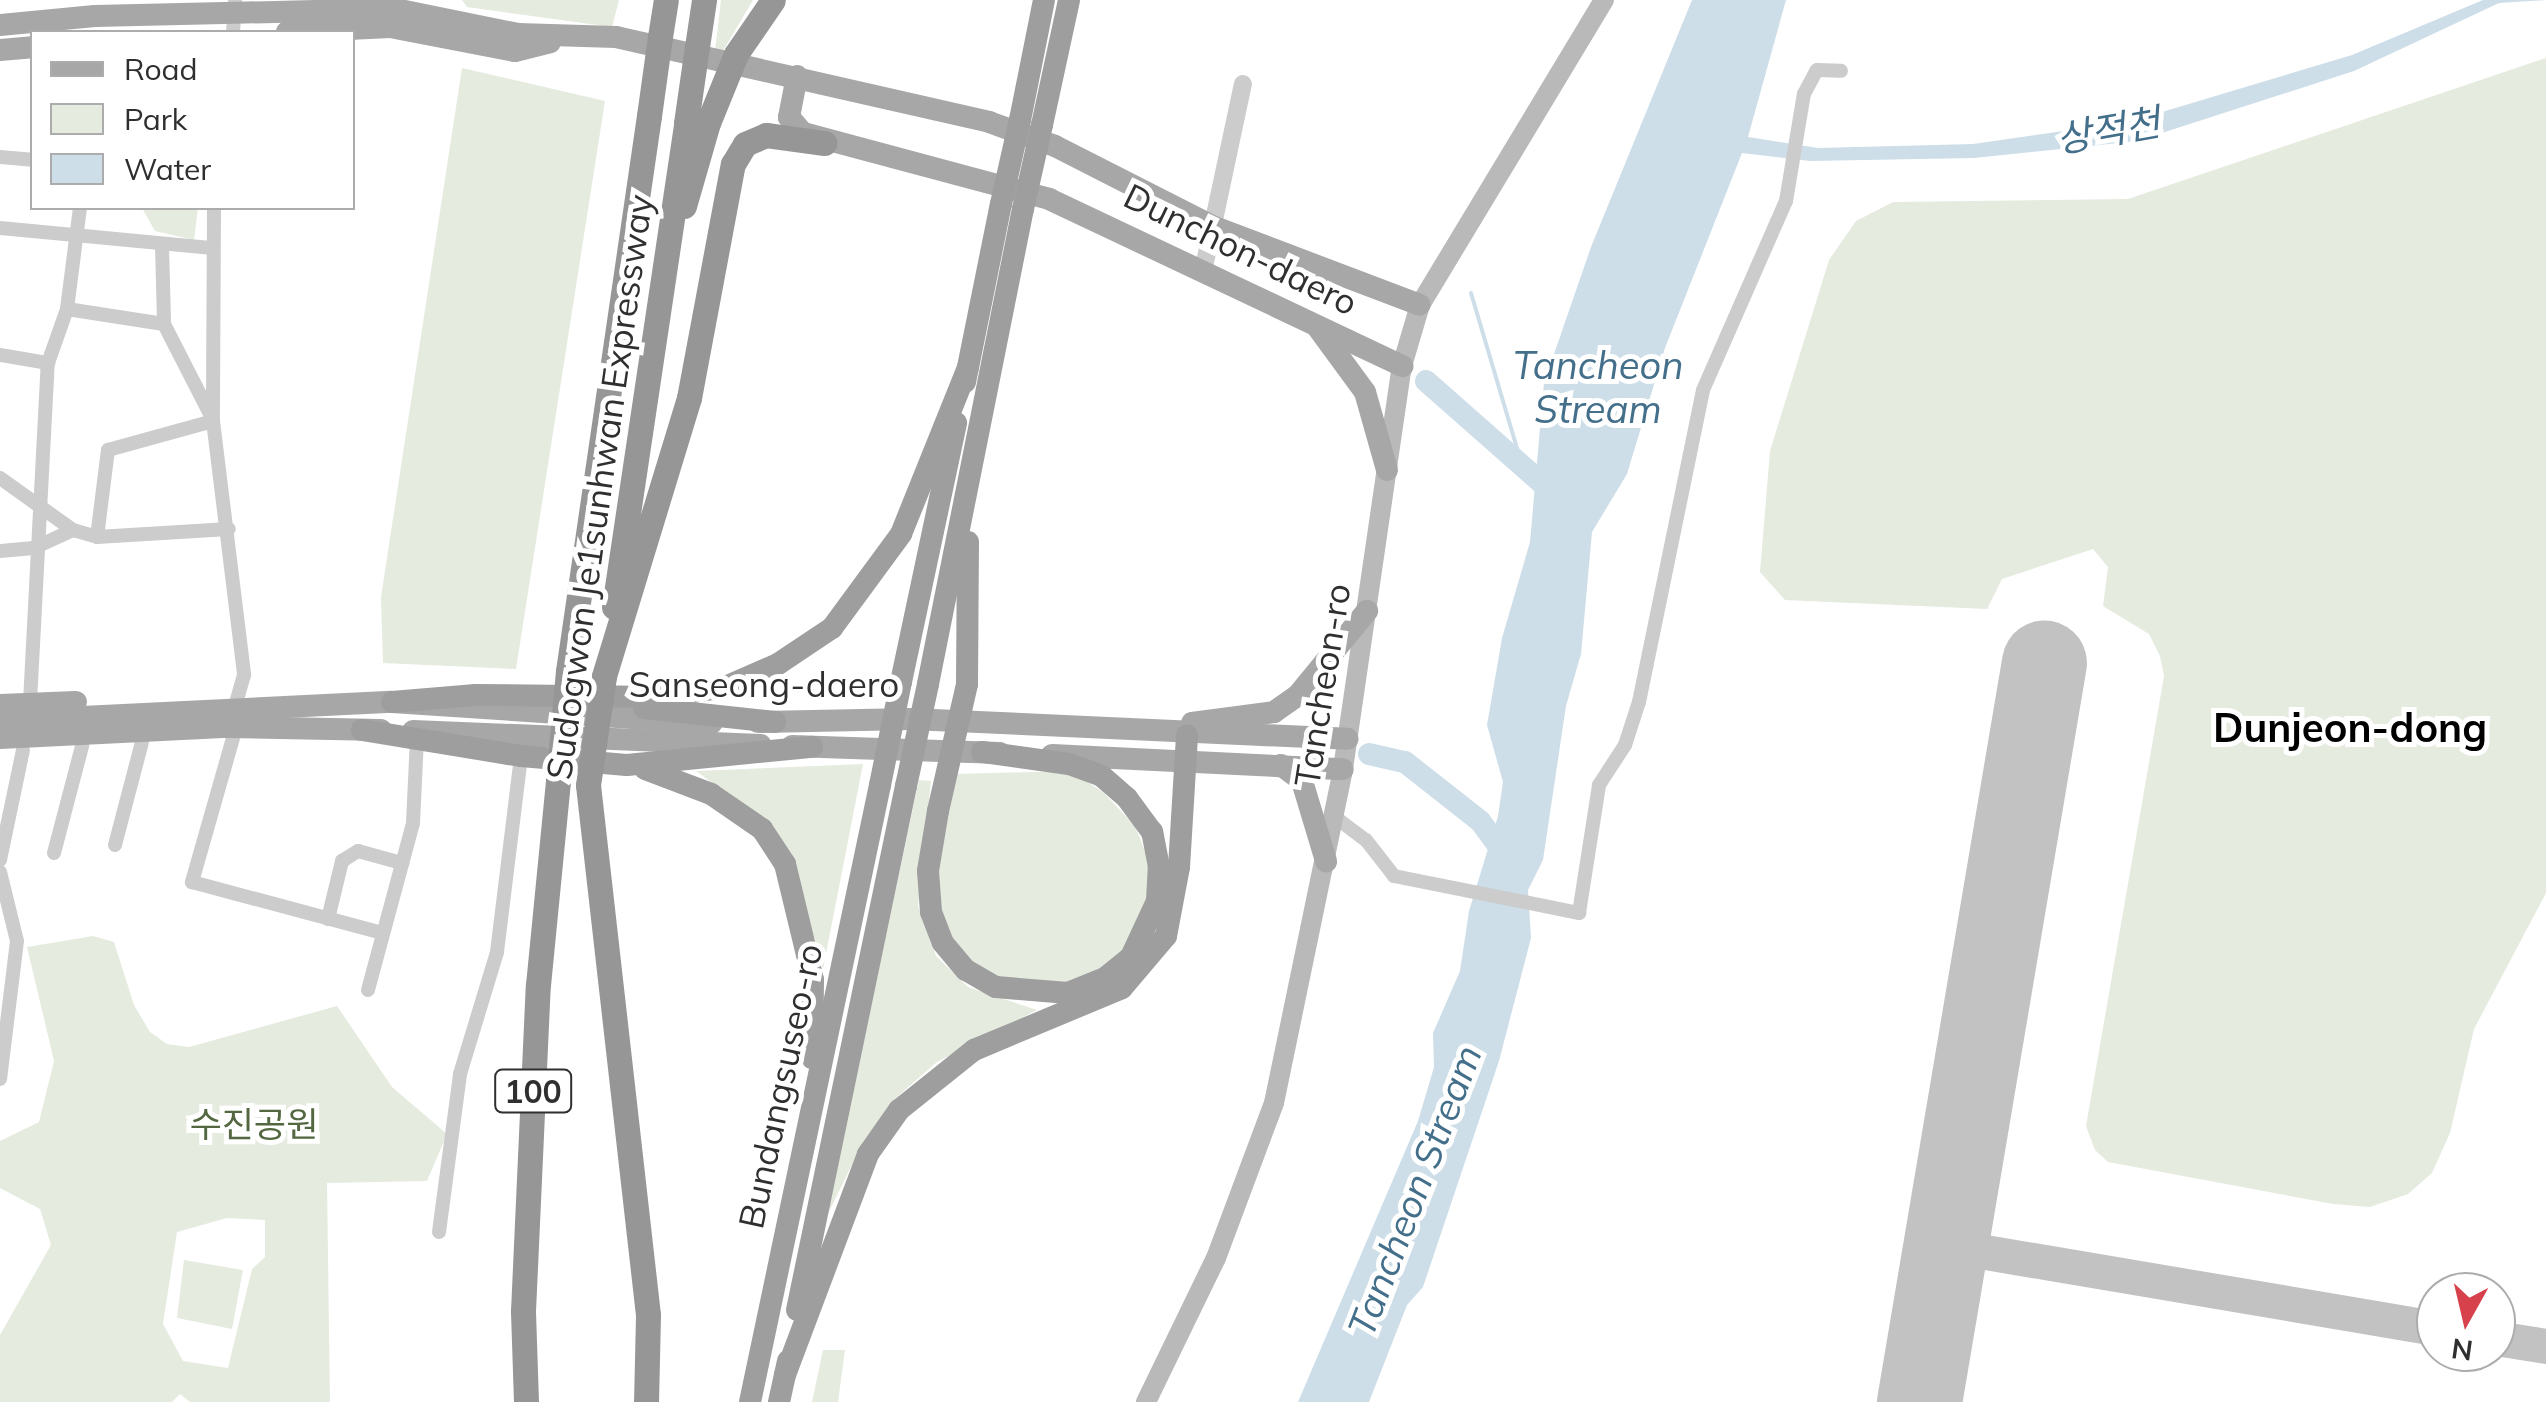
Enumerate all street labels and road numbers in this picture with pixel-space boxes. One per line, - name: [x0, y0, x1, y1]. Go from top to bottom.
- street label: Dunchon-daero: [1118, 174, 1364, 324]
- street label: Sudogwon Je1sunhwan Expressway: [537, 192, 661, 782]
- street label: Tancheon-ro: [1285, 581, 1359, 789]
- street label: Sanseong-daero: [629, 663, 899, 705]
- street label: Bundangsuseo-ro: [729, 940, 831, 1232]
- road number: 100: [493, 1064, 573, 1118]

